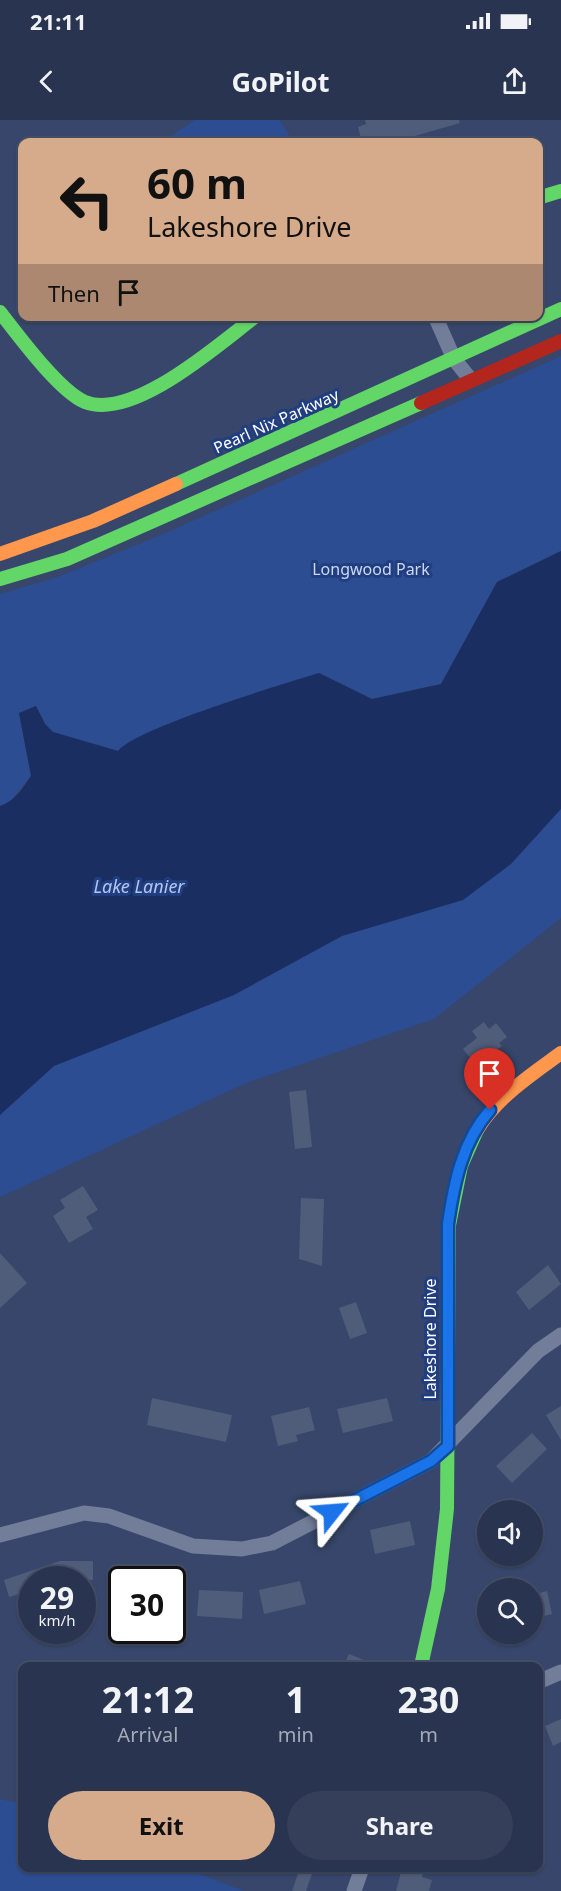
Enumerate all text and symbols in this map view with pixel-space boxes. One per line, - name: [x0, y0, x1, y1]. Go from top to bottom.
- text: 21:11: [30, 6, 87, 36]
- text: GoPilot: [232, 63, 329, 100]
- icon: back: [30, 65, 63, 98]
- icon: share: [498, 65, 531, 98]
- text: 60 m: [147, 154, 247, 211]
- icon: left: [48, 162, 126, 240]
- text: Lakeshore Drive: [147, 208, 352, 245]
- icon: arrive: [112, 276, 145, 309]
- text: Then: [48, 278, 100, 308]
- street label: Pearl Nix Parkway: [210, 383, 343, 459]
- park label: Longwood Park: [312, 558, 430, 580]
- water label: Lake Lanier: [93, 874, 185, 898]
- pin: [464, 1048, 515, 1110]
- icon: arrive: [473, 1057, 506, 1090]
- street label: Lakeshore Drive: [419, 1278, 441, 1400]
- position arrow: [300, 1480, 364, 1544]
- map controls: [477, 1500, 543, 1644]
- button: sound: [477, 1500, 543, 1566]
- speed limit sign: 30: [108, 1566, 186, 1644]
- text: 29: [40, 1577, 74, 1618]
- button: search: [477, 1578, 543, 1644]
- text: km/h: [39, 1610, 75, 1630]
- text: 21:12: [102, 1675, 194, 1724]
- text: 1: [286, 1675, 306, 1724]
- text: 230: [398, 1675, 459, 1724]
- text: Arrival: [117, 1721, 178, 1748]
- text: min: [278, 1721, 314, 1748]
- text: m: [419, 1721, 438, 1748]
- button: Exit: [48, 1791, 275, 1860]
- button: Share: [287, 1791, 513, 1860]

